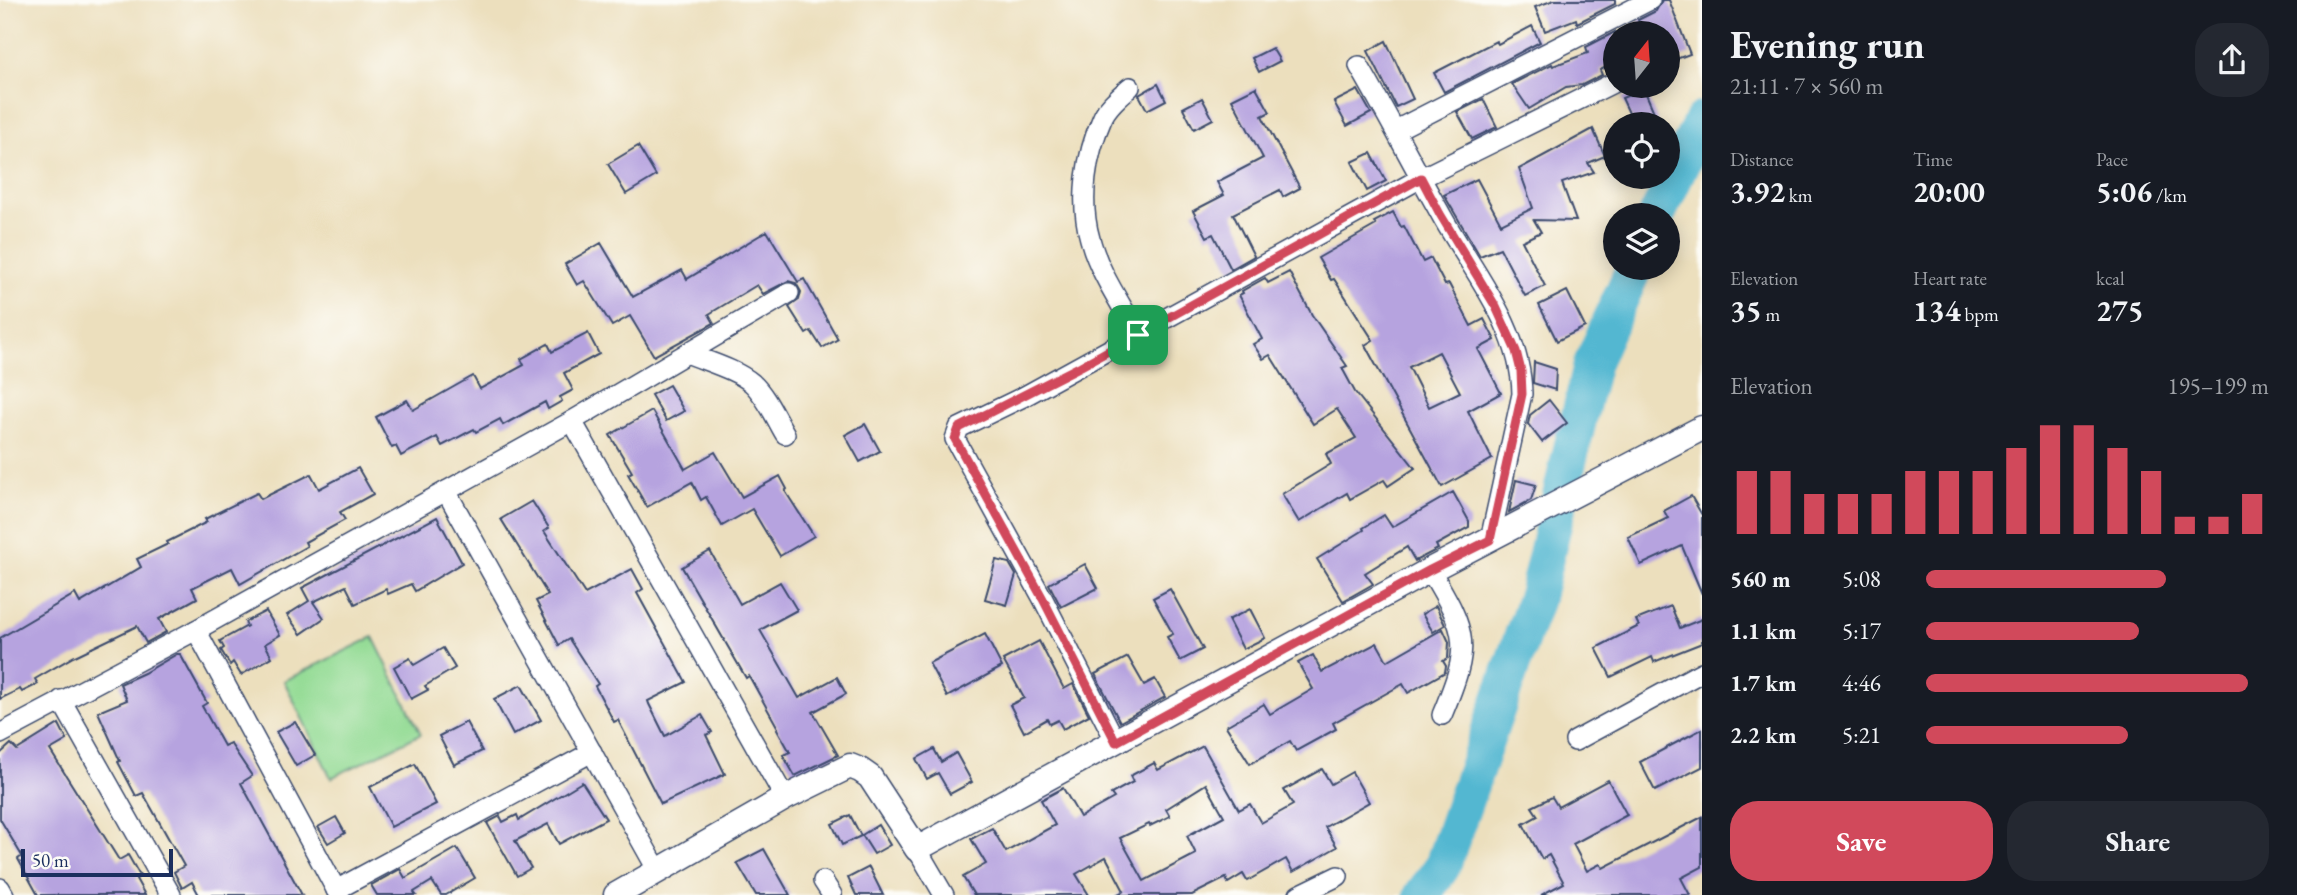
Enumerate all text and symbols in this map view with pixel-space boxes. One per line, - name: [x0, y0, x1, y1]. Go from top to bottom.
- text: Evening run: [1730, 20, 1925, 69]
- north arrow: [1603, 21, 1680, 98]
- map controls: [1603, 21, 1680, 280]
- button: share: [2195, 23, 2269, 97]
- text: 21:11 · 7 × 560 m: [1730, 71, 1883, 101]
- button: locate: [1603, 112, 1680, 189]
- text: Distance: [1730, 147, 1793, 172]
- text: Time: [1913, 147, 1953, 172]
- text: Pace: [2096, 147, 2128, 172]
- text: 3.92: [1730, 172, 1785, 211]
- text: 20:00: [1913, 172, 1985, 211]
- text: 5:06: [2096, 172, 2152, 211]
- text: km: [1785, 183, 1813, 208]
- text: /km: [2152, 183, 2187, 208]
- button: layers: [1603, 203, 1680, 280]
- text: Elevation: [1730, 266, 1798, 291]
- text: Heart rate: [1913, 266, 1987, 291]
- text: kcal: [2096, 266, 2125, 291]
- text: 35: [1730, 291, 1762, 330]
- text: 134: [1913, 291, 1961, 330]
- text: 275: [2096, 291, 2144, 330]
- text: m: [1762, 302, 1780, 327]
- text: bpm: [1961, 302, 1999, 327]
- pin: [1108, 305, 1168, 365]
- icon: arrive: [1119, 316, 1157, 354]
- text: Elevation: [1730, 371, 1813, 401]
- text: 195–199 m: [2168, 371, 2269, 401]
- text: 560 m: [1730, 564, 1791, 594]
- text: 5:08: [1842, 564, 1881, 594]
- text: 1.1 km: [1730, 616, 1797, 646]
- text: 5:17: [1842, 616, 1881, 646]
- text: 1.7 km: [1730, 668, 1797, 698]
- text: 4:46: [1842, 668, 1881, 698]
- text: 2.2 km: [1730, 720, 1797, 750]
- text: 5:21: [1842, 720, 1881, 750]
- button: Save: [1730, 801, 1993, 881]
- button: Share: [2007, 801, 2269, 881]
- scale bar: [21, 846, 173, 878]
- text: 50 m: [32, 848, 69, 873]

